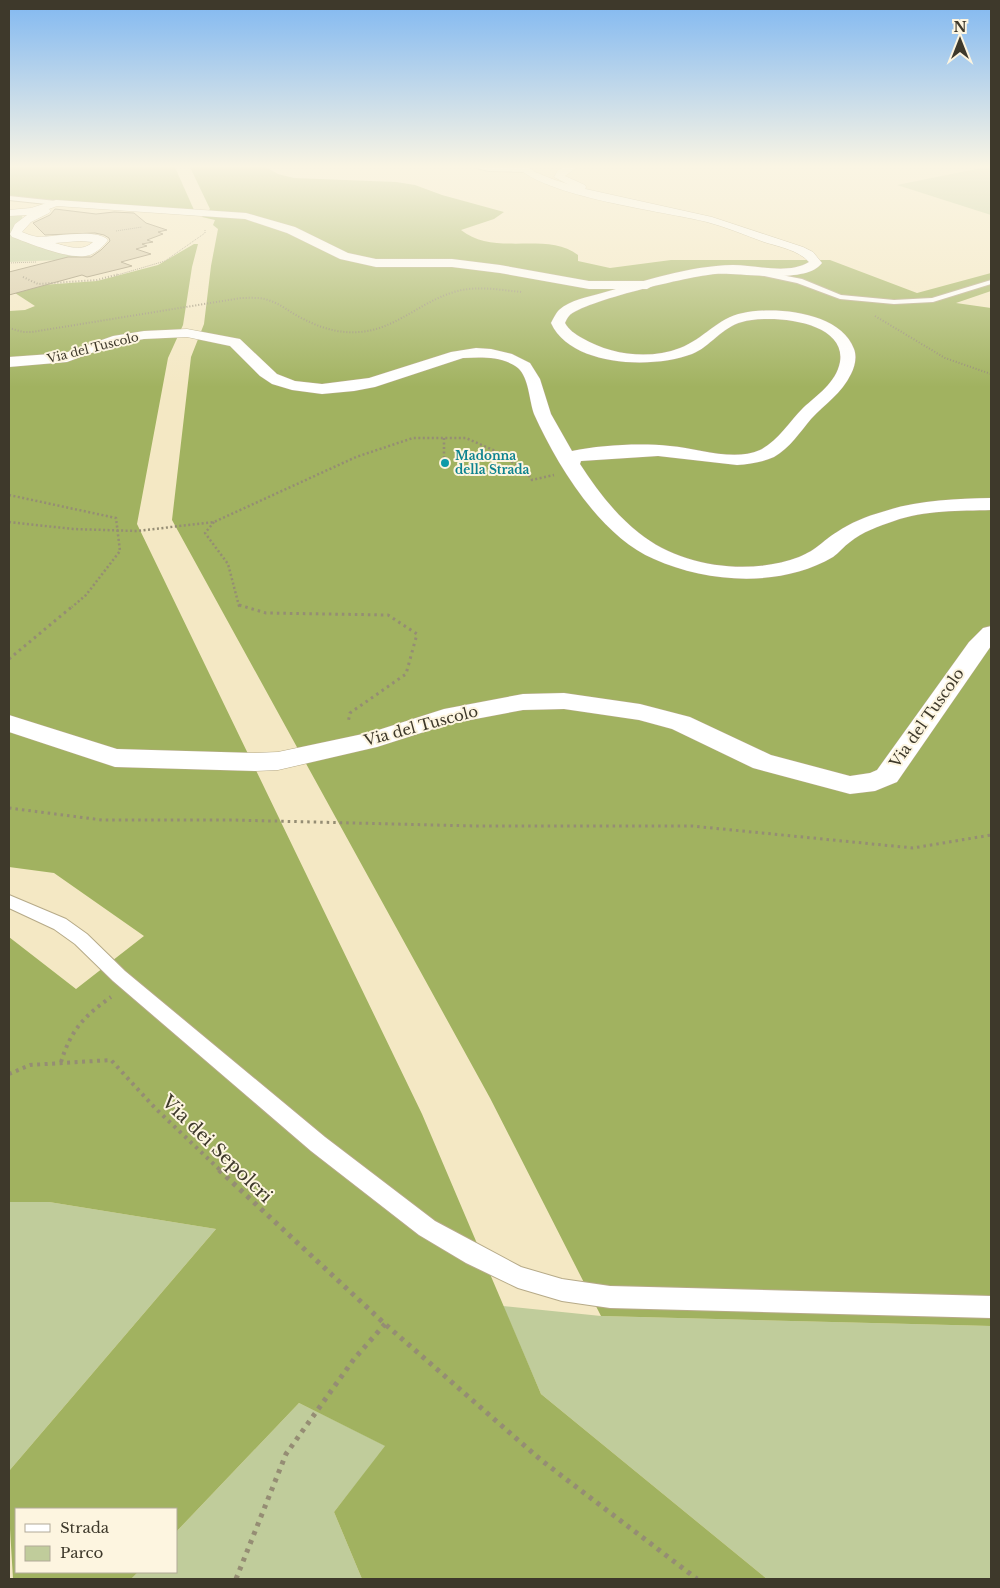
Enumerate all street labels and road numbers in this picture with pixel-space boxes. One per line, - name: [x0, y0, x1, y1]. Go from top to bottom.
- street label: Via del Tuscolo: [45, 329, 140, 366]
- street label: Via del Tuscolo: [885, 664, 968, 772]
- street label: Via del Tuscolo: [361, 701, 480, 750]
- street label: Via dei Sepolcri: [157, 1090, 277, 1207]

